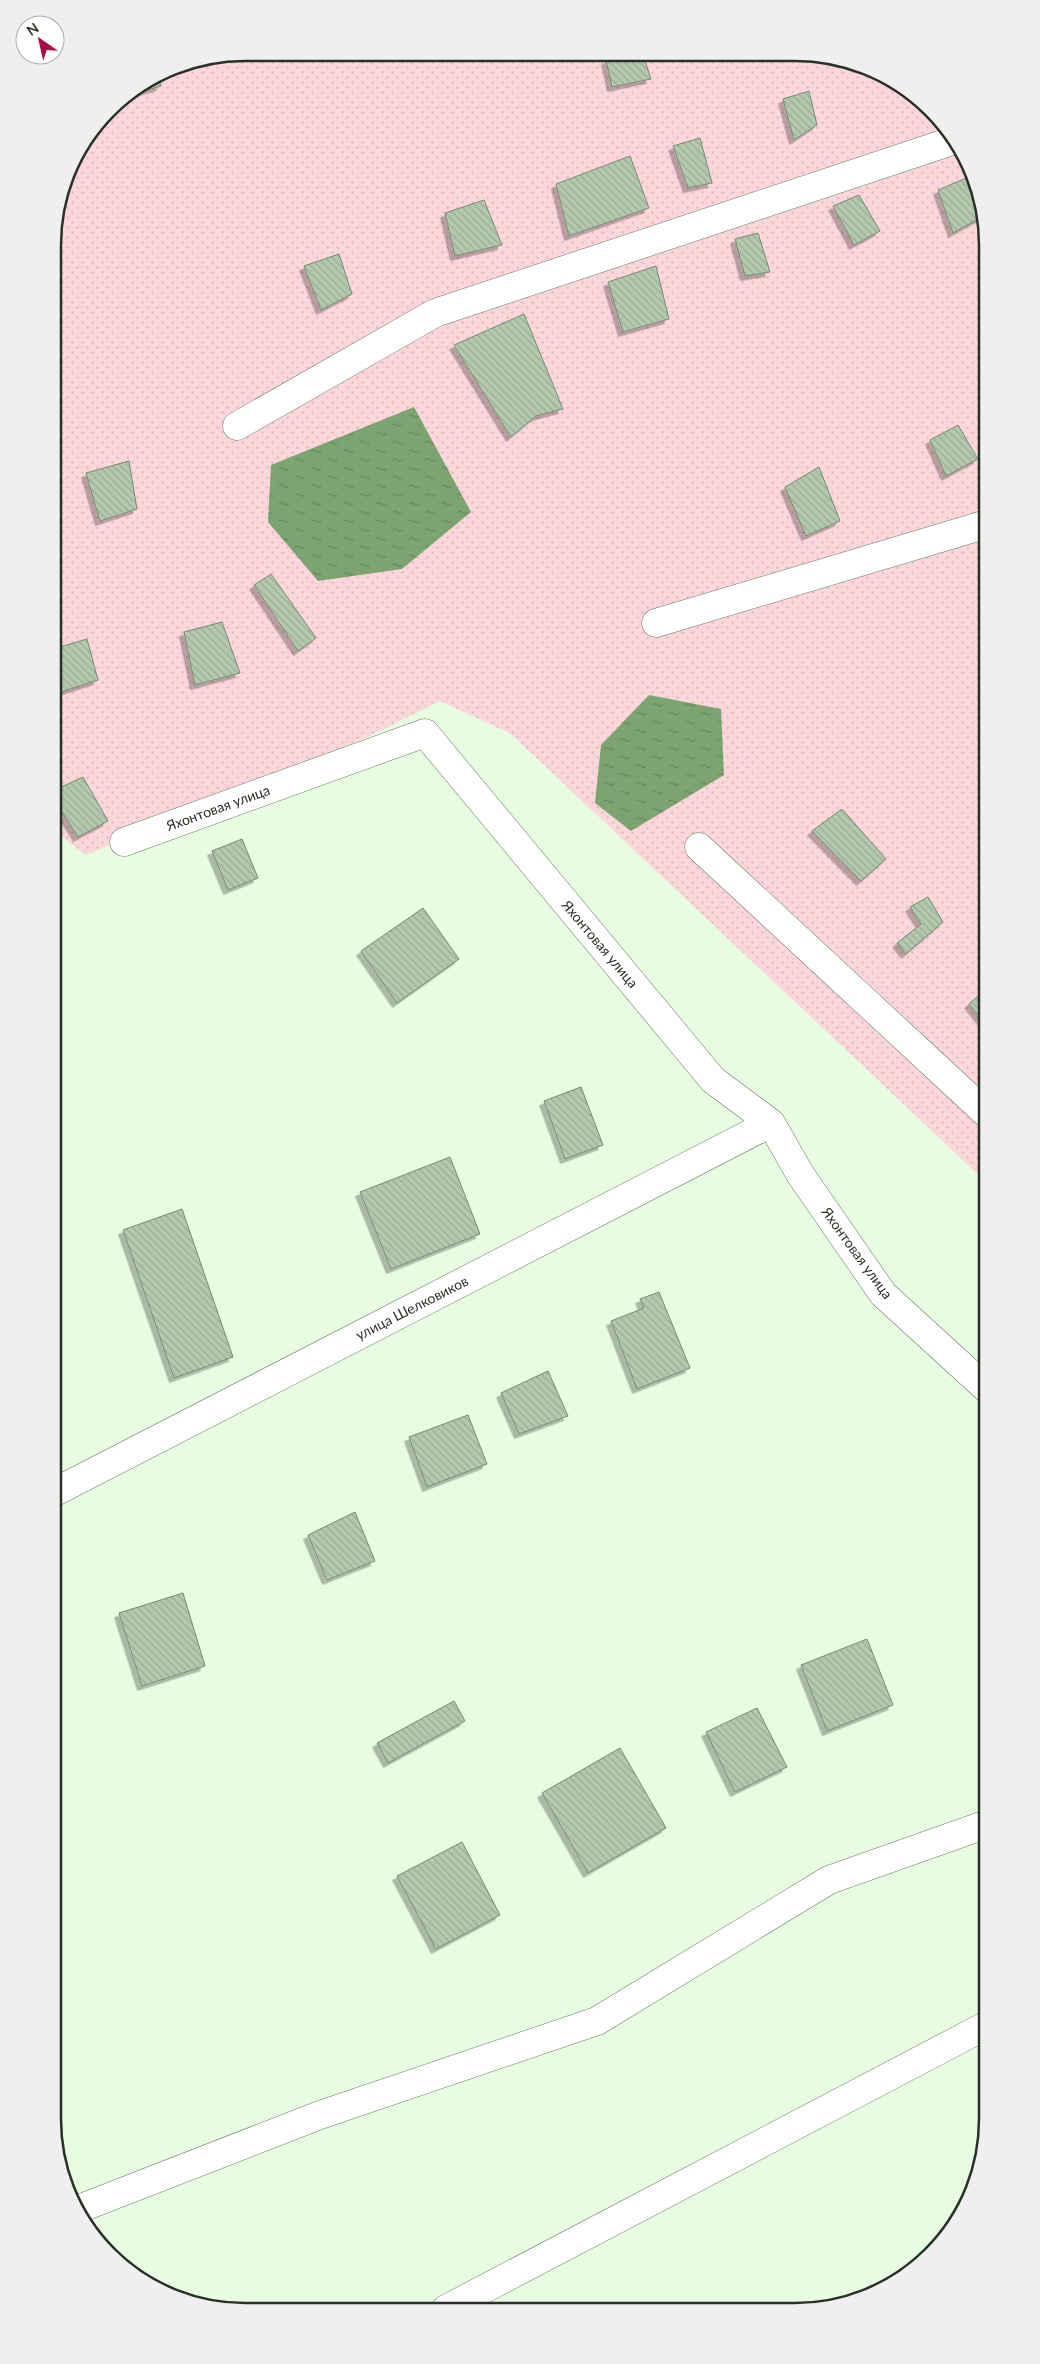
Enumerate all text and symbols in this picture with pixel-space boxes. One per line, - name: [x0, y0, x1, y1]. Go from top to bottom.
- north arrow: [15, 15, 65, 65]
- text: N: [23, 19, 42, 39]
- street label: Яхонтовая улица: [163, 781, 272, 835]
- street label: Яхонтовая улица: [558, 896, 642, 991]
- street label: Яхонтовая улица: [818, 1203, 896, 1302]
- street label: улица Шелковиков: [353, 1272, 471, 1343]

